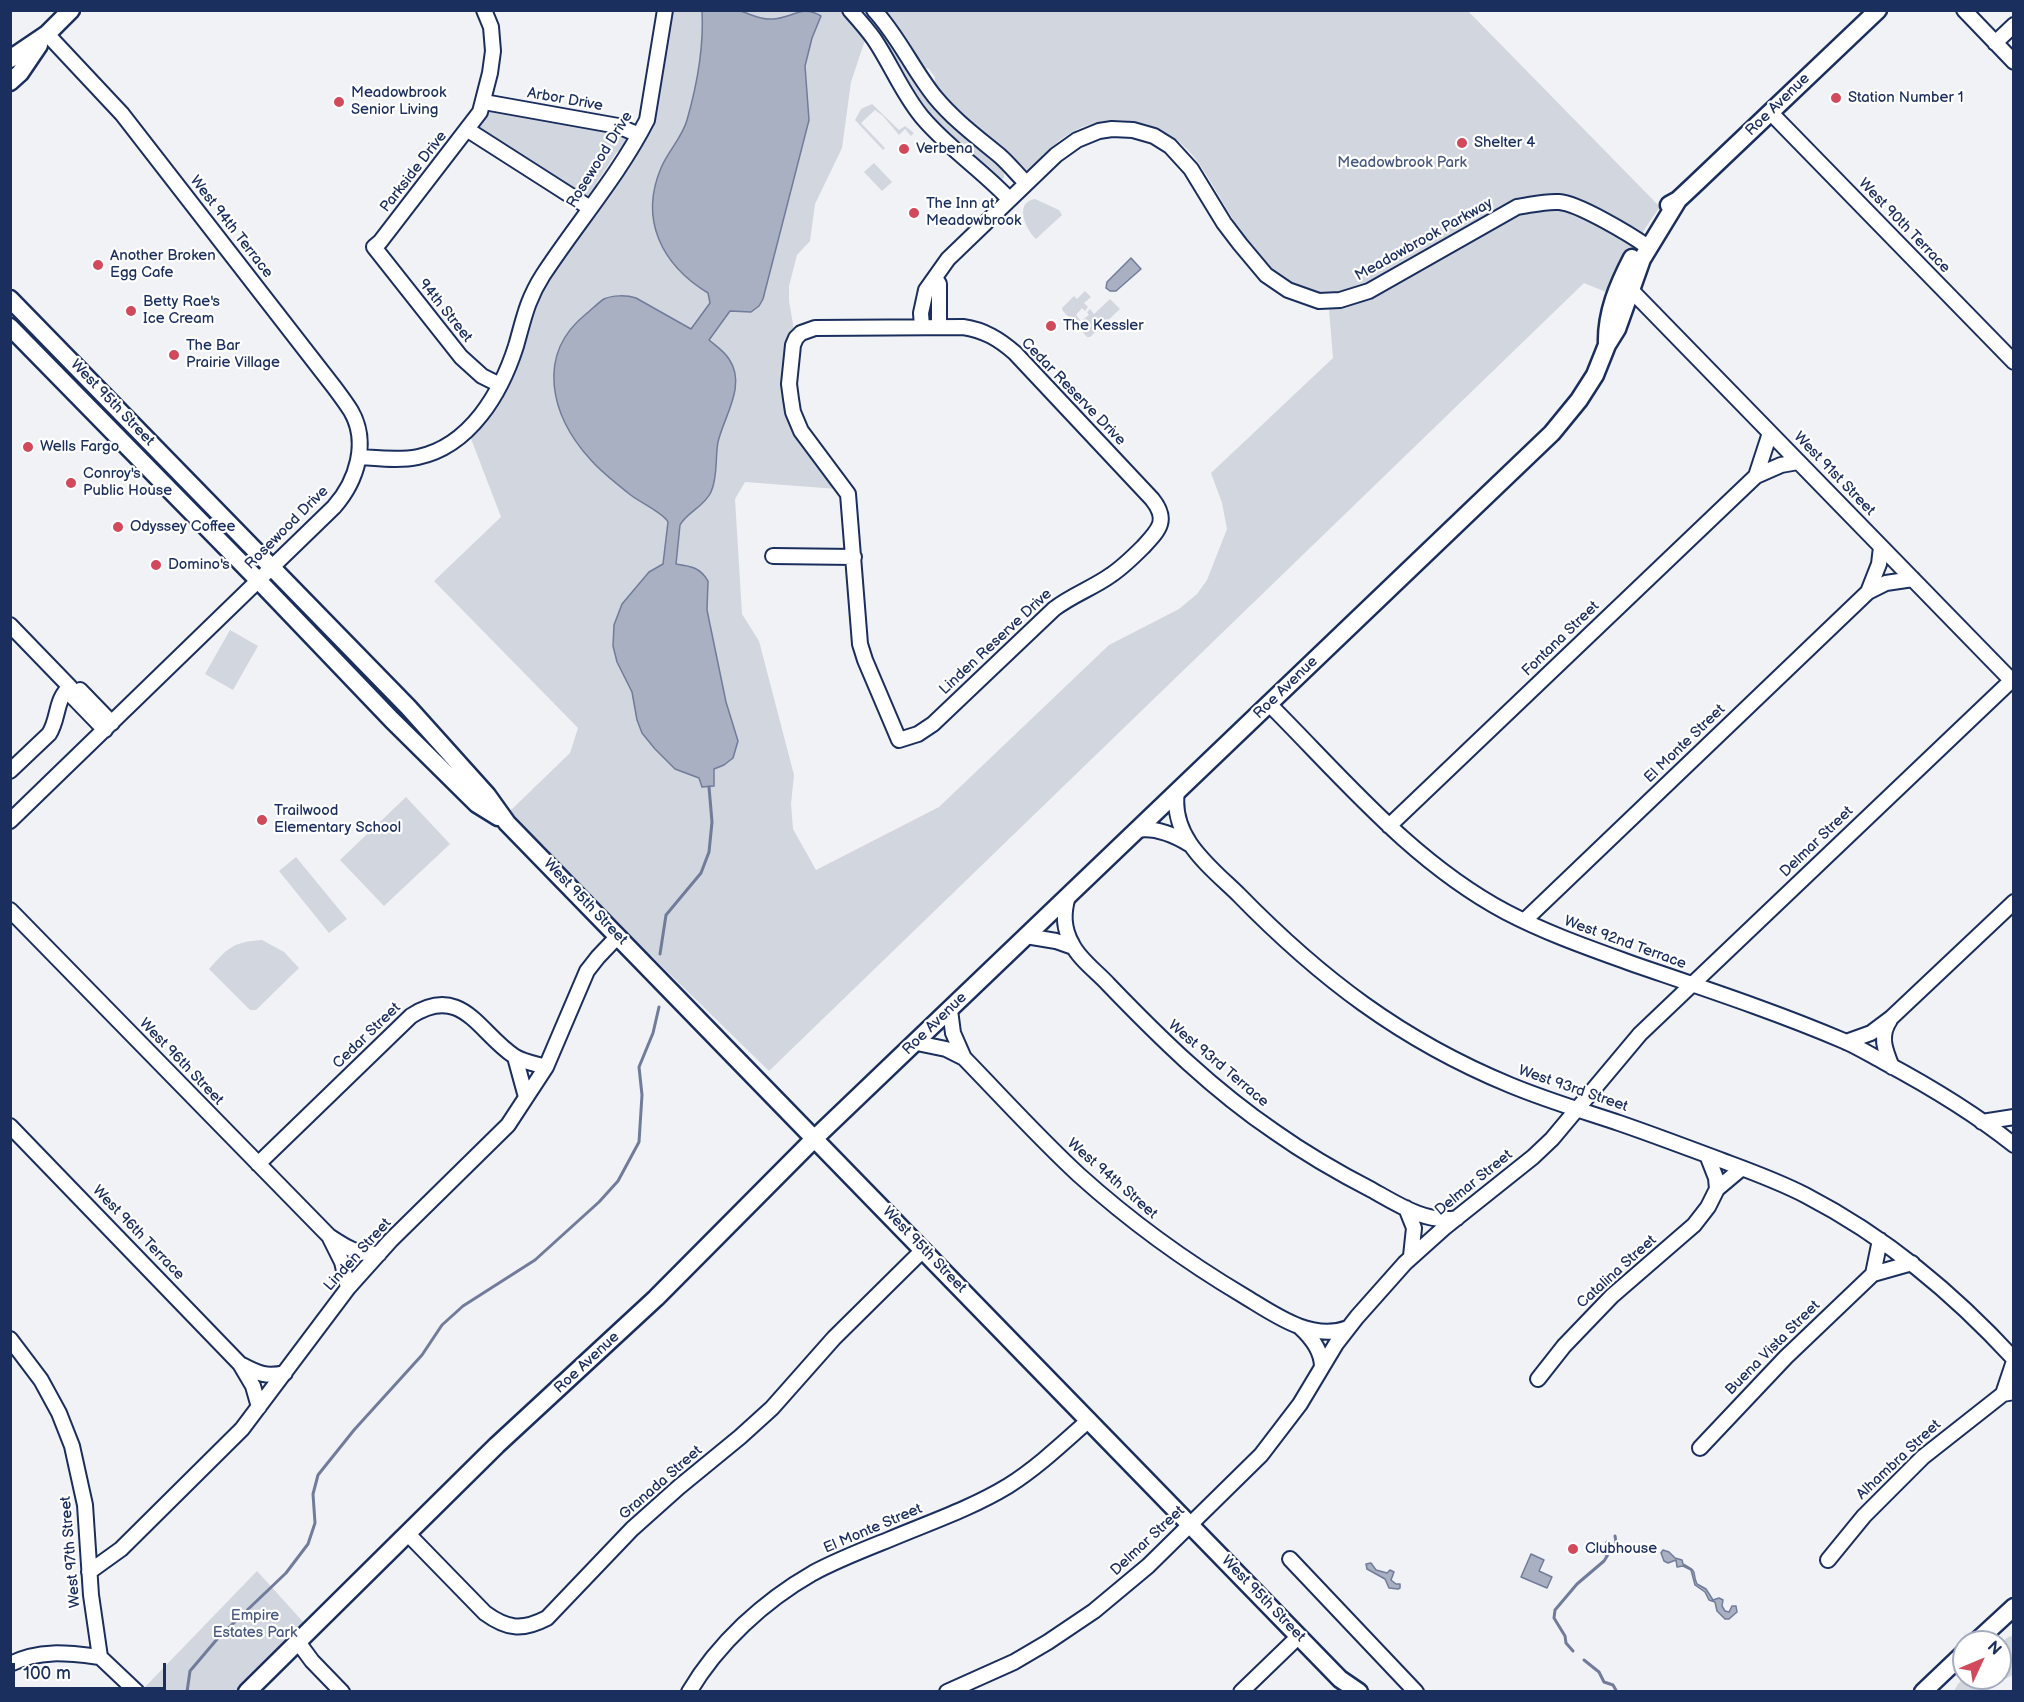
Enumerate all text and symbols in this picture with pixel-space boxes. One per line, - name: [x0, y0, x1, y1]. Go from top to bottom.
- street label: Roe Avenue: [1742, 70, 1814, 140]
- place label: Meadowbrook Senior Living: [351, 84, 446, 119]
- street label: Arbor Drive: [526, 85, 604, 115]
- place label: Station Number 1: [1848, 89, 1964, 107]
- marker: Station Number 1: [1829, 91, 1843, 105]
- marker: Meadowbrook Senior Living: [332, 95, 346, 109]
- street label: Rosewood Drive: [563, 108, 637, 212]
- street label: Parkside Drive: [377, 128, 451, 216]
- place label: Shelter 4: [1474, 134, 1535, 152]
- marker: Shelter 4: [1455, 136, 1469, 150]
- place label: Verbena: [916, 140, 973, 158]
- marker: Verbena: [897, 142, 911, 156]
- park label: Meadowbrook Park: [1337, 154, 1467, 172]
- street label: West 94th Terrace: [185, 172, 277, 282]
- street label: West 90th Terrace: [1854, 175, 1954, 277]
- place label: The Inn at Meadowbrook: [926, 195, 1021, 230]
- street label: Meadowbrook Parkway: [1352, 195, 1496, 285]
- marker: The Inn at Meadowbrook: [907, 206, 921, 220]
- place label: Another Broken Egg Cafe: [110, 247, 216, 282]
- marker: Another Broken Egg Cafe: [91, 258, 105, 272]
- street label: 94th Street: [414, 276, 476, 346]
- place label: Betty Rae's Ice Cream: [143, 293, 220, 328]
- marker: Betty Rae's Ice Cream: [124, 304, 138, 318]
- place label: The Kessler: [1063, 317, 1144, 335]
- marker: The Kessler: [1044, 319, 1058, 333]
- street label: Cedar Reserve Drive: [1017, 334, 1129, 450]
- place label: The Bar Prairie Village: [186, 337, 280, 372]
- marker: The Bar Prairie Village: [167, 348, 181, 362]
- street label: West 95th Street: [66, 356, 158, 450]
- street label: West 91st Street: [1789, 428, 1879, 520]
- place label: Wells Fargo: [40, 438, 119, 456]
- marker: Wells Fargo: [21, 440, 35, 454]
- place label: Conroy's Public House: [83, 465, 172, 500]
- marker: Conroy's Public House: [64, 476, 78, 490]
- street label: Rosewood Drive: [242, 483, 332, 573]
- place label: Odyssey Coffee: [130, 518, 235, 536]
- marker: Odyssey Coffee: [111, 520, 125, 534]
- place label: Domino's: [168, 556, 230, 574]
- marker: Domino's: [149, 558, 163, 572]
- street label: Linden Reserve Drive: [936, 585, 1056, 699]
- street label: Fontana Street: [1519, 598, 1603, 680]
- street label: Roe Avenue: [1250, 653, 1322, 723]
- street label: El Monte Street: [1641, 701, 1729, 787]
- place label: Trailwood Elementary School: [274, 802, 401, 837]
- street label: Delmar Street: [1777, 803, 1857, 881]
- marker: Trailwood Elementary School: [255, 813, 269, 827]
- street label: West 95th Street: [539, 855, 631, 949]
- street label: West 92nd Terrace: [1561, 913, 1689, 973]
- street label: Roe Avenue: [899, 989, 971, 1059]
- street label: Cedar Street: [329, 999, 405, 1073]
- street label: West 96th Street: [135, 1015, 227, 1109]
- street label: West 93rd Terrace: [1164, 1017, 1272, 1111]
- street label: West 93rd Street: [1516, 1062, 1630, 1116]
- street label: West 94th Street: [1063, 1135, 1161, 1223]
- street label: Delmar Street: [1432, 1146, 1516, 1220]
- street label: West 96th Terrace: [88, 1182, 188, 1284]
- street label: West 95th Street: [878, 1203, 970, 1297]
- street label: Linden Street: [321, 1215, 395, 1295]
- street label: Catalina Street: [1574, 1232, 1660, 1312]
- street label: Buena Vista Street: [1722, 1297, 1824, 1399]
- street label: Roe Avenue: [551, 1328, 623, 1398]
- street label: Alhambra Street: [1853, 1416, 1945, 1504]
- street label: Granada Street: [616, 1442, 706, 1524]
- street label: West 97th Street: [57, 1495, 85, 1609]
- street label: El Monte Street: [821, 1500, 925, 1558]
- street label: Delmar Street: [1107, 1502, 1189, 1580]
- place label: Clubhouse: [1585, 1540, 1657, 1558]
- marker: Clubhouse: [1566, 1542, 1580, 1556]
- street label: West 95th Street: [1217, 1552, 1309, 1646]
- park label: Empire Estates Park: [213, 1607, 297, 1642]
- north arrow: [1952, 1630, 2012, 1690]
- text: N: [1983, 1638, 2005, 1659]
- scale bar: [15, 1651, 170, 1689]
- text: 100 m: [23, 1663, 71, 1684]

